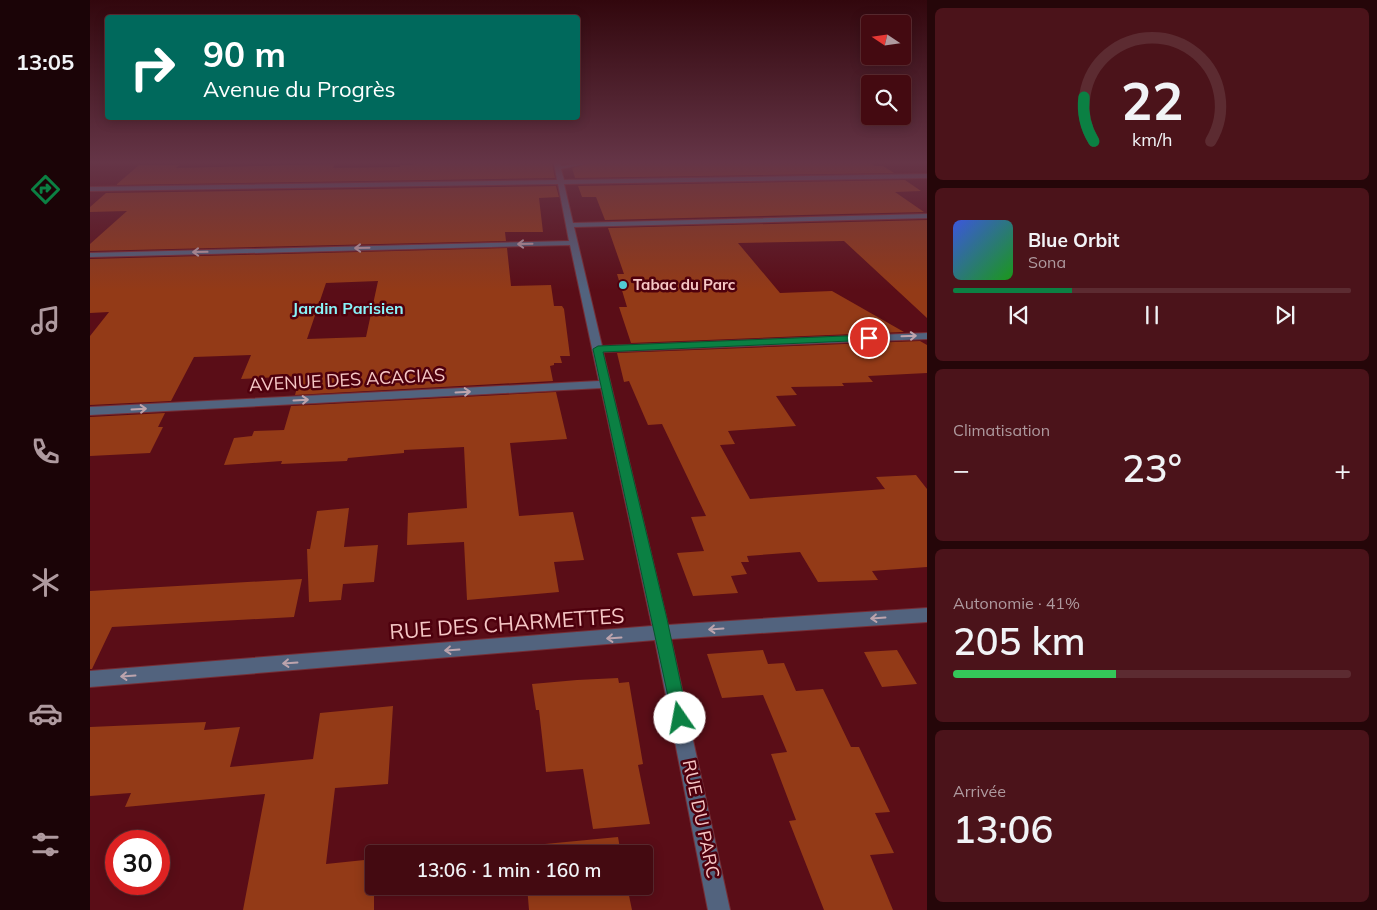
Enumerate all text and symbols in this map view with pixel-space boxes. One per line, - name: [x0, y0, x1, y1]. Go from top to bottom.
- north arrow: [861, 15, 911, 65]
- map controls: [861, 15, 911, 125]
- text: 90 m: [203, 32, 286, 76]
- icon: right: [120, 35, 185, 100]
- text: 13:05: [16, 48, 74, 76]
- text: 22: [1121, 68, 1183, 133]
- text: Avenue du Progrès: [203, 75, 396, 103]
- button: search: [861, 75, 911, 125]
- text: km/h: [1132, 128, 1172, 150]
- icon: directions: [28, 172, 63, 207]
- text: Blue Orbit: [1028, 228, 1119, 252]
- one-way arrow: [517, 240, 533, 249]
- one-way arrow: [354, 244, 370, 253]
- one-way arrow: [192, 248, 208, 257]
- text: Sona: [1028, 252, 1066, 272]
- place label: Tabac du Parc: [633, 275, 736, 294]
- marker: Tabac du Parc: [617, 279, 629, 291]
- district label: Jardin Parisien: [292, 298, 404, 318]
- icon: previous: [1005, 301, 1033, 329]
- icon: pause: [1138, 301, 1166, 329]
- icon: next: [1271, 301, 1299, 329]
- icon: music: [28, 303, 63, 338]
- pin: [848, 317, 890, 359]
- icon: arrive: [855, 324, 883, 352]
- one-way arrow: [900, 332, 916, 341]
- street label: AVENUE DES ACACIAS: [248, 363, 446, 396]
- one-way arrow: [455, 387, 471, 396]
- one-way arrow: [293, 396, 309, 405]
- one-way arrow: [130, 404, 146, 413]
- text: Climatisation: [953, 420, 1050, 440]
- icon: phone: [28, 434, 63, 469]
- text: 23°: [1122, 444, 1182, 492]
- text: −: [953, 452, 970, 487]
- text: +: [1334, 452, 1351, 487]
- icon: climate: [28, 565, 63, 600]
- text: Autonomie · 41%: [953, 593, 1080, 613]
- street label: RUE DES CHARMETTES: [389, 602, 625, 644]
- one-way arrow: [871, 614, 887, 623]
- text: 205 km: [953, 617, 1086, 665]
- one-way arrow: [708, 624, 724, 633]
- one-way arrow: [606, 633, 622, 643]
- one-way arrow: [444, 646, 460, 655]
- one-way arrow: [282, 658, 298, 668]
- one-way arrow: [120, 671, 136, 680]
- position arrow: [653, 691, 705, 743]
- icon: car: [28, 696, 63, 731]
- street label: RUE DU PARC: [678, 758, 725, 880]
- text: Arrivée: [953, 781, 1006, 801]
- text: 13:06: [953, 805, 1053, 853]
- icon: filters: [28, 827, 63, 862]
- speed limit sign: 30: [105, 830, 170, 895]
- text: 13:06 · 1 min · 160 m: [416, 858, 602, 882]

